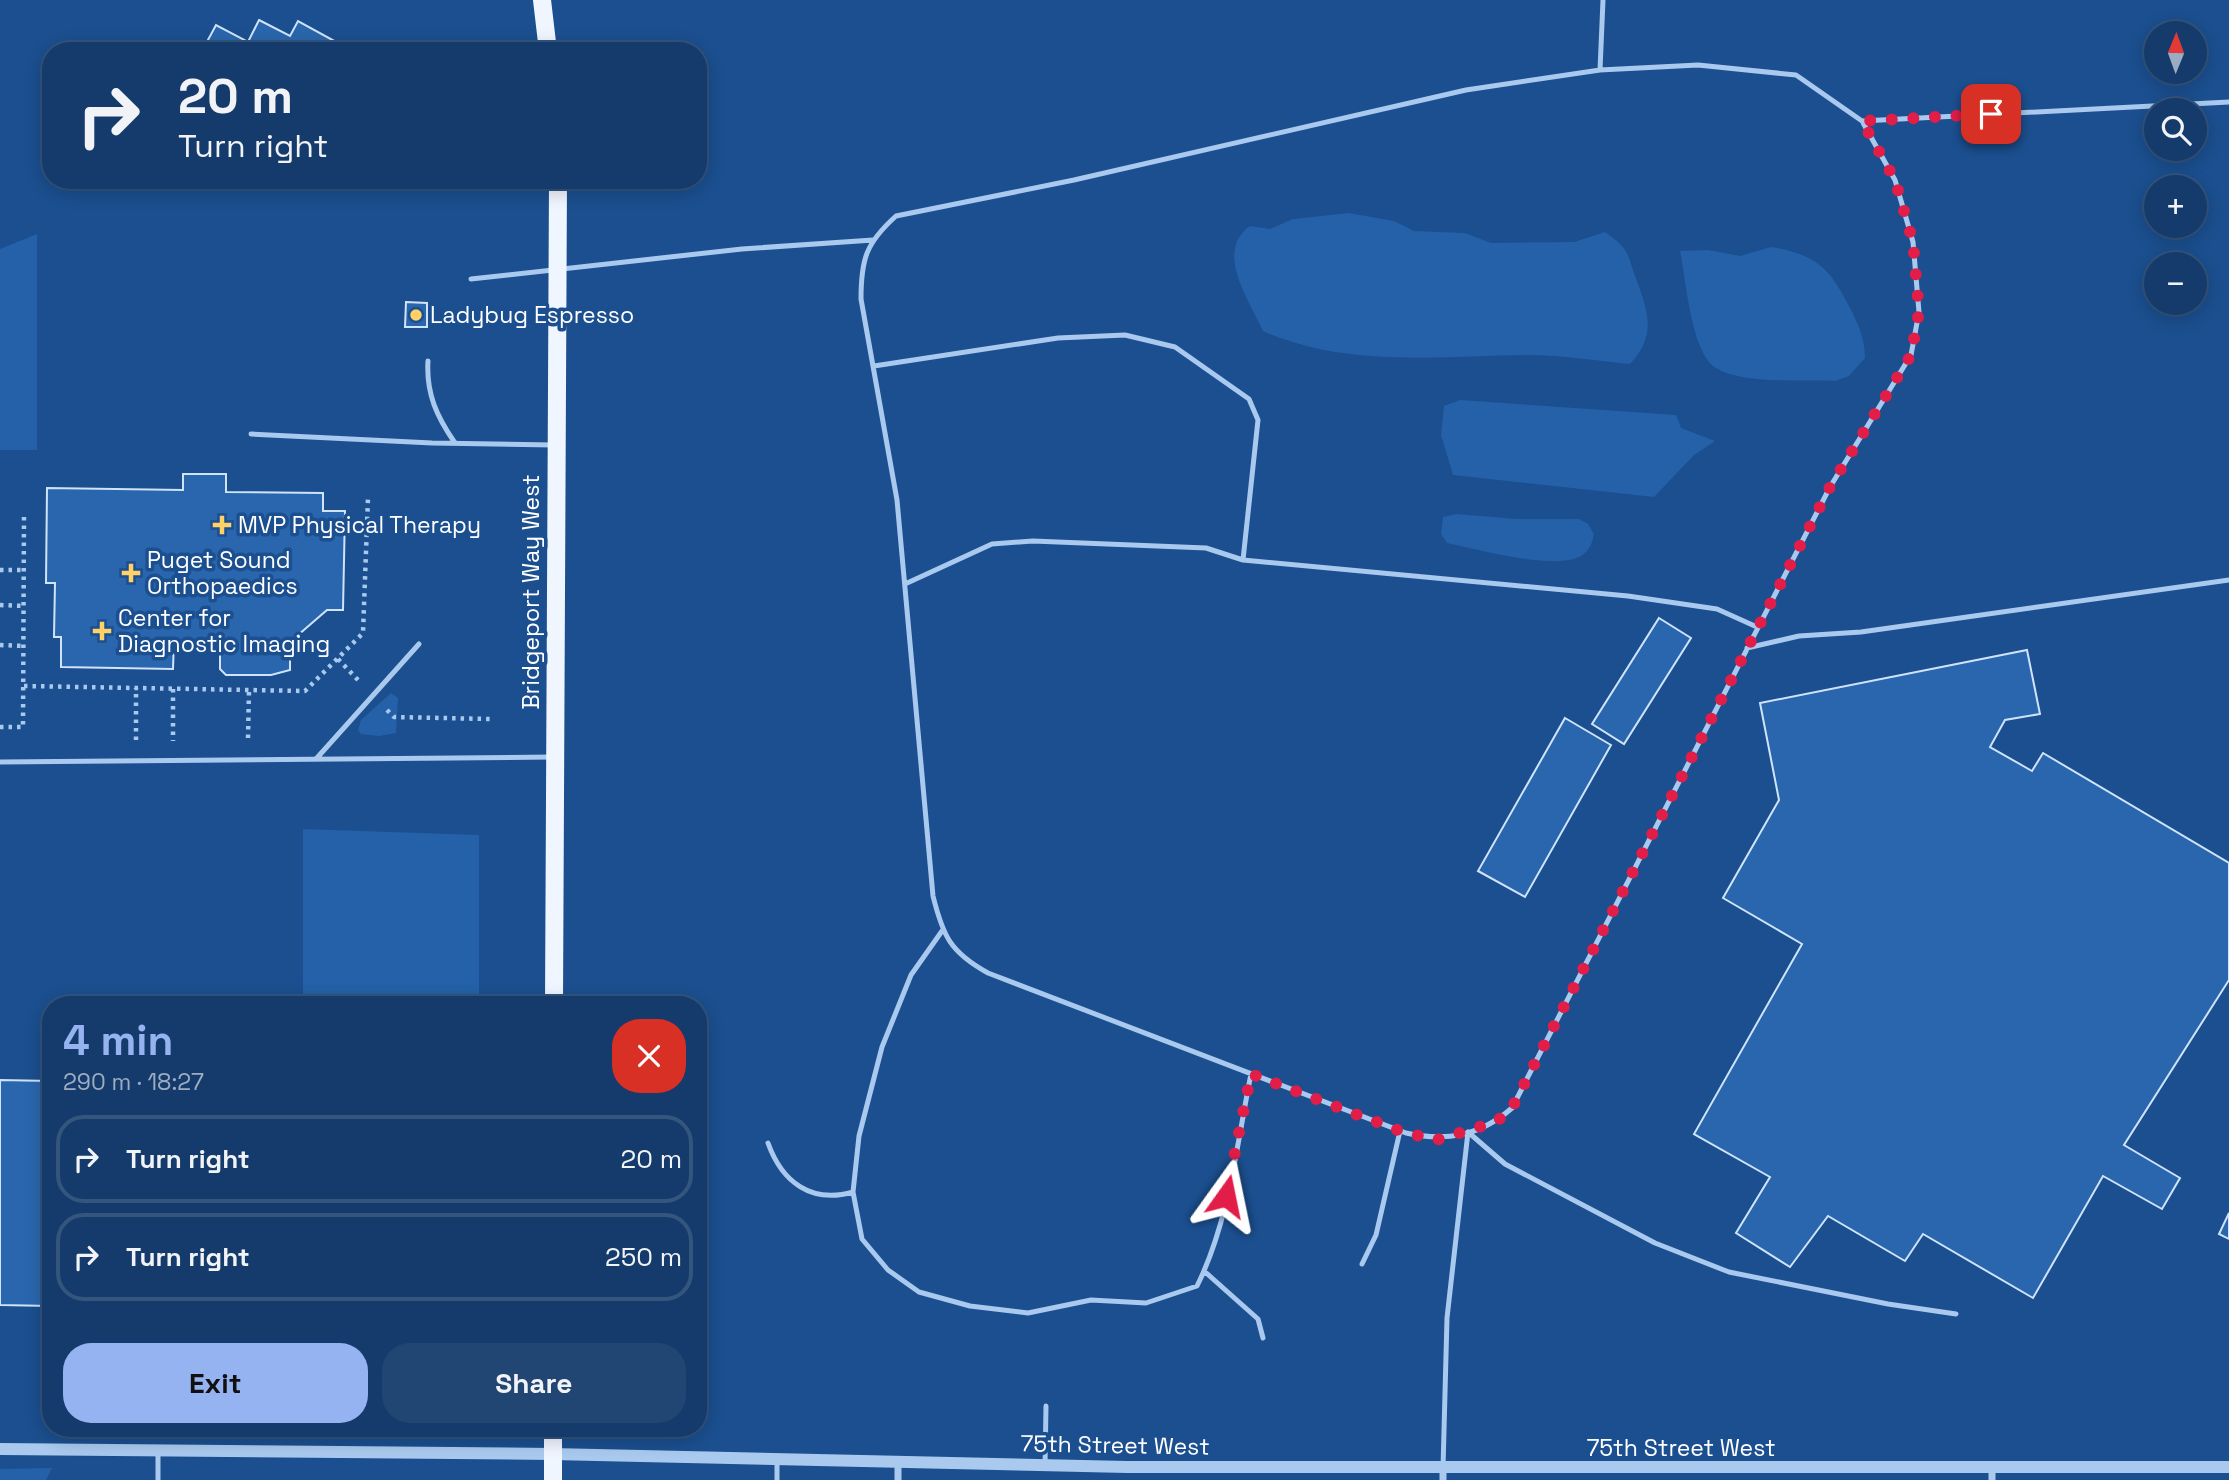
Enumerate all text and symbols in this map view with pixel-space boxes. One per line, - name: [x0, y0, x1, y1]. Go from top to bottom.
- north arrow: [2144, 21, 2207, 84]
- map controls: [2144, 21, 2207, 315]
- text: 20 m: [178, 65, 293, 127]
- icon: right: [63, 70, 154, 161]
- pin: [1961, 84, 2021, 144]
- icon: arrive: [1972, 95, 2010, 133]
- button: search: [2144, 98, 2207, 161]
- text: Turn right: [178, 126, 328, 166]
- button: +: [2144, 175, 2207, 238]
- button: −: [2144, 252, 2207, 315]
- place label: Ladybug Espresso: [430, 300, 634, 330]
- marker: Ladybug Espresso: [408, 307, 424, 323]
- street label: Bridgeport Way West: [516, 474, 546, 710]
- place label: MVP Physical Therapy: [238, 510, 481, 540]
- marker: MVP Physical Therapy: [212, 515, 232, 535]
- place label: Puget Sound Orthopaedics: [147, 545, 298, 601]
- marker: Puget Sound Orthopaedics: [121, 563, 141, 583]
- place label: Center for Diagnostic Imaging: [118, 603, 330, 659]
- marker: Center for Diagnostic Imaging: [92, 621, 112, 641]
- text: 4 min: [63, 1014, 173, 1067]
- button: close: [612, 1019, 686, 1093]
- text: 290 m · 18:27: [63, 1067, 204, 1097]
- icon: right: [67, 1140, 105, 1178]
- text: Turn right: [126, 1142, 250, 1176]
- text: 20 m: [621, 1142, 682, 1176]
- position arrow: [1189, 1159, 1263, 1233]
- icon: right: [67, 1238, 105, 1276]
- text: Turn right: [126, 1240, 250, 1274]
- text: 250 m: [605, 1240, 682, 1274]
- button: Exit: [63, 1343, 368, 1423]
- button: Share: [382, 1343, 686, 1423]
- street label: 75th Street West: [1020, 1428, 1210, 1462]
- street label: 75th Street West: [1586, 1433, 1776, 1463]

